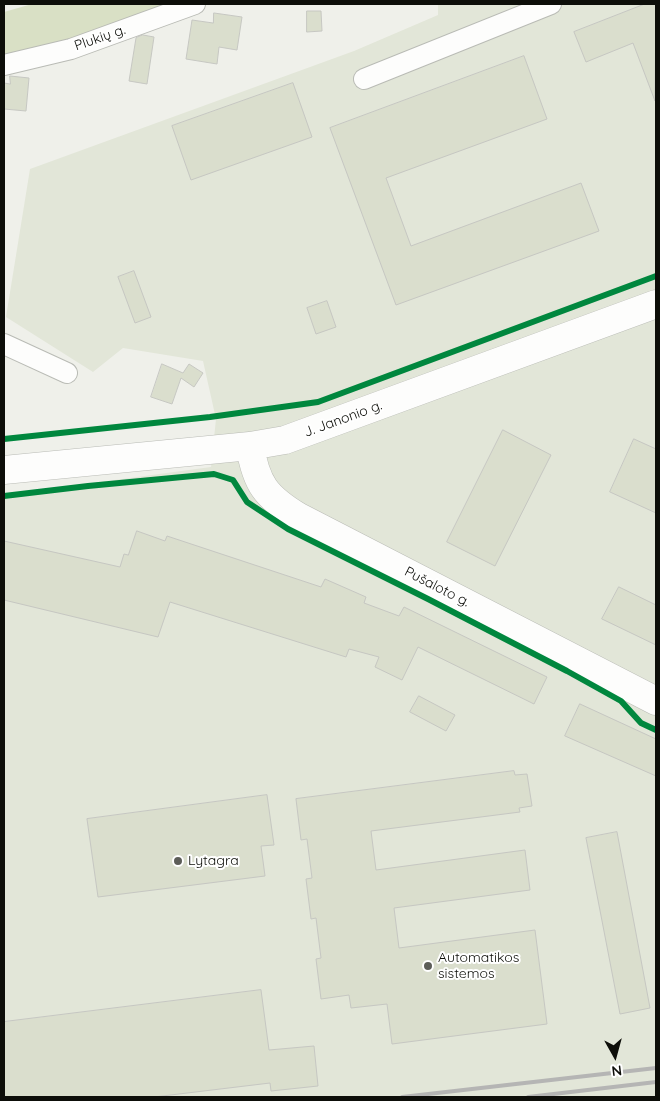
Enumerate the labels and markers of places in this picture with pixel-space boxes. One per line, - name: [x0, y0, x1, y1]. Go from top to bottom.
- place label: Lytagra: [188, 853, 239, 869]
- marker: Lytagra: [172, 855, 184, 867]
- place label: Automatikos sistemos: [438, 950, 519, 982]
- marker: Automatikos sistemos: [422, 960, 434, 972]

